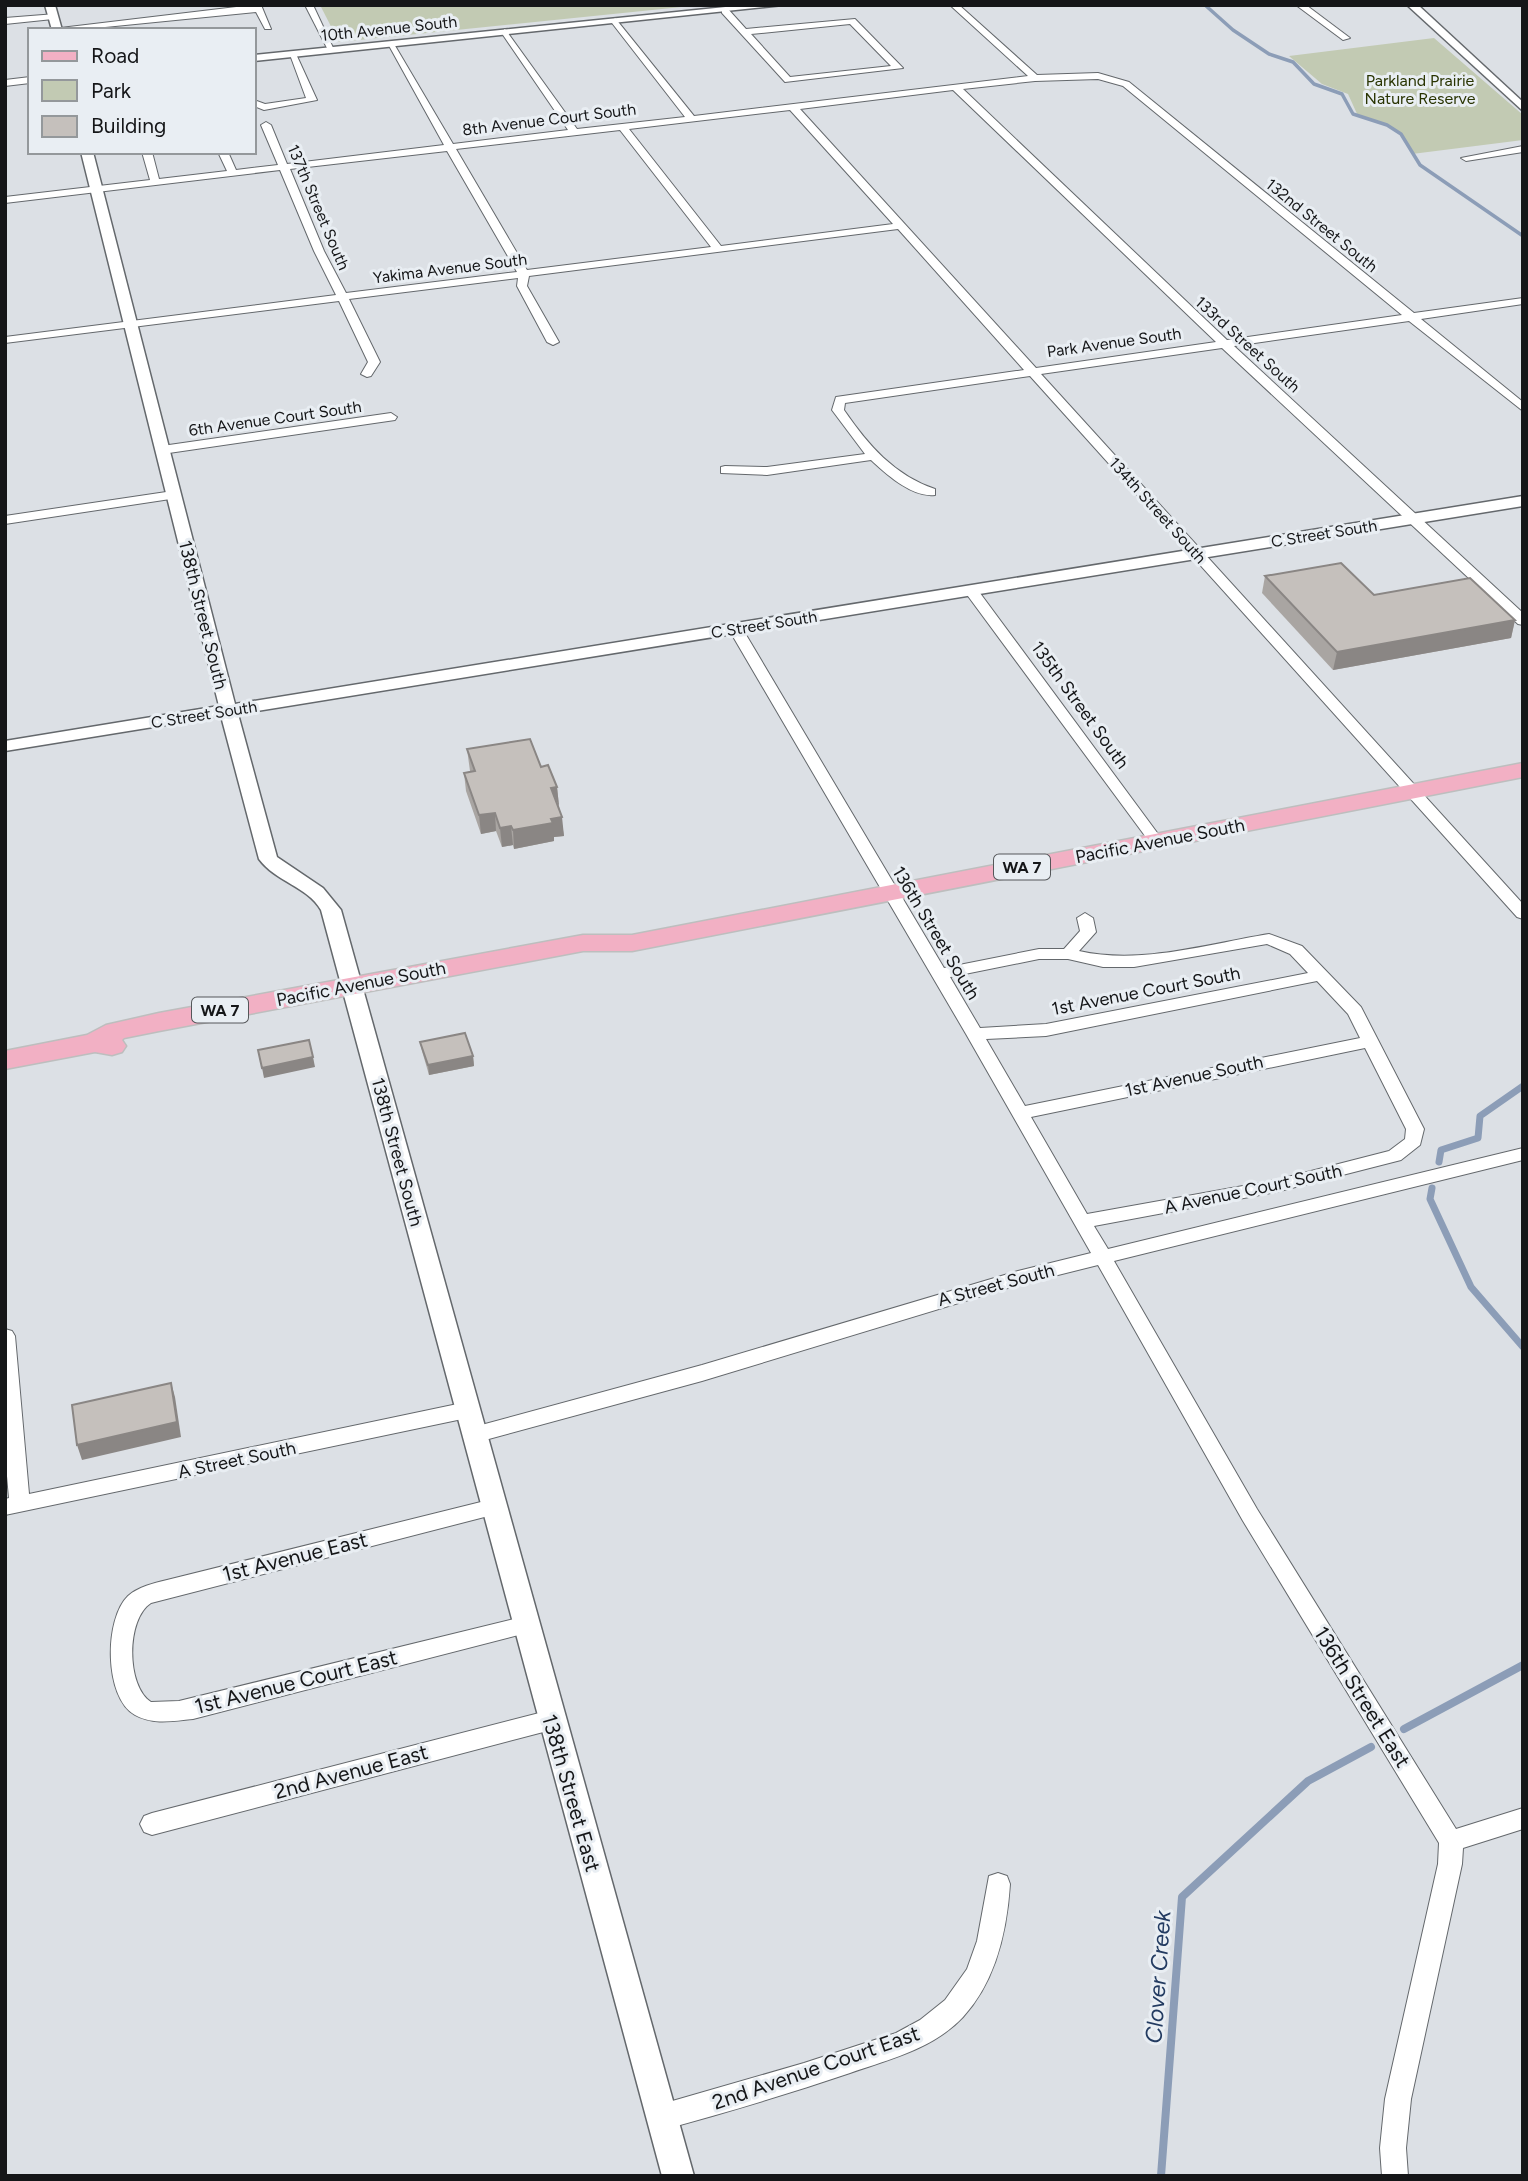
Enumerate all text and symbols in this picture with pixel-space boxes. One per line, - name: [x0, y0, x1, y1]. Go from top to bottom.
- street label: 10th Avenue South: [320, 12, 458, 45]
- legend: [28, 28, 256, 154]
- text: Road: [91, 43, 139, 68]
- park label: Parkland Prairie Nature Reserve: [1365, 71, 1476, 108]
- text: Park: [91, 78, 132, 103]
- street label: 8th Avenue Court South: [461, 99, 637, 140]
- text: Building: [91, 113, 166, 138]
- street label: 137th Street South: [283, 142, 354, 273]
- street label: 132nd Street South: [1262, 174, 1381, 276]
- street label: Yakima Avenue South: [372, 250, 528, 287]
- street label: 133rd Street South: [1191, 292, 1304, 396]
- street label: Park Avenue South: [1046, 324, 1183, 361]
- street label: 6th Avenue Court South: [187, 397, 363, 440]
- street label: 134th Street South: [1105, 453, 1210, 567]
- street label: C Street South: [1270, 516, 1379, 551]
- street label: 138th Street South: [174, 538, 232, 692]
- street label: C Street South: [710, 607, 819, 642]
- street label: 135th Street South: [1026, 637, 1134, 773]
- street label: C Street South: [150, 697, 259, 732]
- street label: Pacific Avenue South: [1073, 814, 1247, 868]
- road number: WA 7: [994, 854, 1050, 880]
- street label: 136th Street South: [887, 862, 985, 1004]
- street label: Pacific Avenue South: [274, 957, 448, 1011]
- street label: 1st Avenue Court South: [1050, 962, 1242, 1020]
- road number: WA 7: [192, 998, 248, 1022]
- street label: 1st Avenue South: [1123, 1051, 1265, 1101]
- street label: 138th Street South: [367, 1075, 427, 1229]
- street label: A Avenue Court South: [1162, 1159, 1344, 1219]
- street label: A Street South: [935, 1259, 1057, 1311]
- street label: A Street South: [176, 1437, 298, 1483]
- street label: 1st Avenue East: [220, 1526, 370, 1587]
- street label: 136th Street East: [1309, 1622, 1416, 1772]
- street label: 1st Avenue Court East: [192, 1644, 400, 1719]
- street label: 138th Street East: [537, 1711, 606, 1875]
- street label: 2nd Avenue East: [271, 1739, 430, 1804]
- water label: Clover Creek: [1139, 1909, 1177, 2044]
- street label: 2nd Avenue Court East: [709, 2020, 923, 2115]

